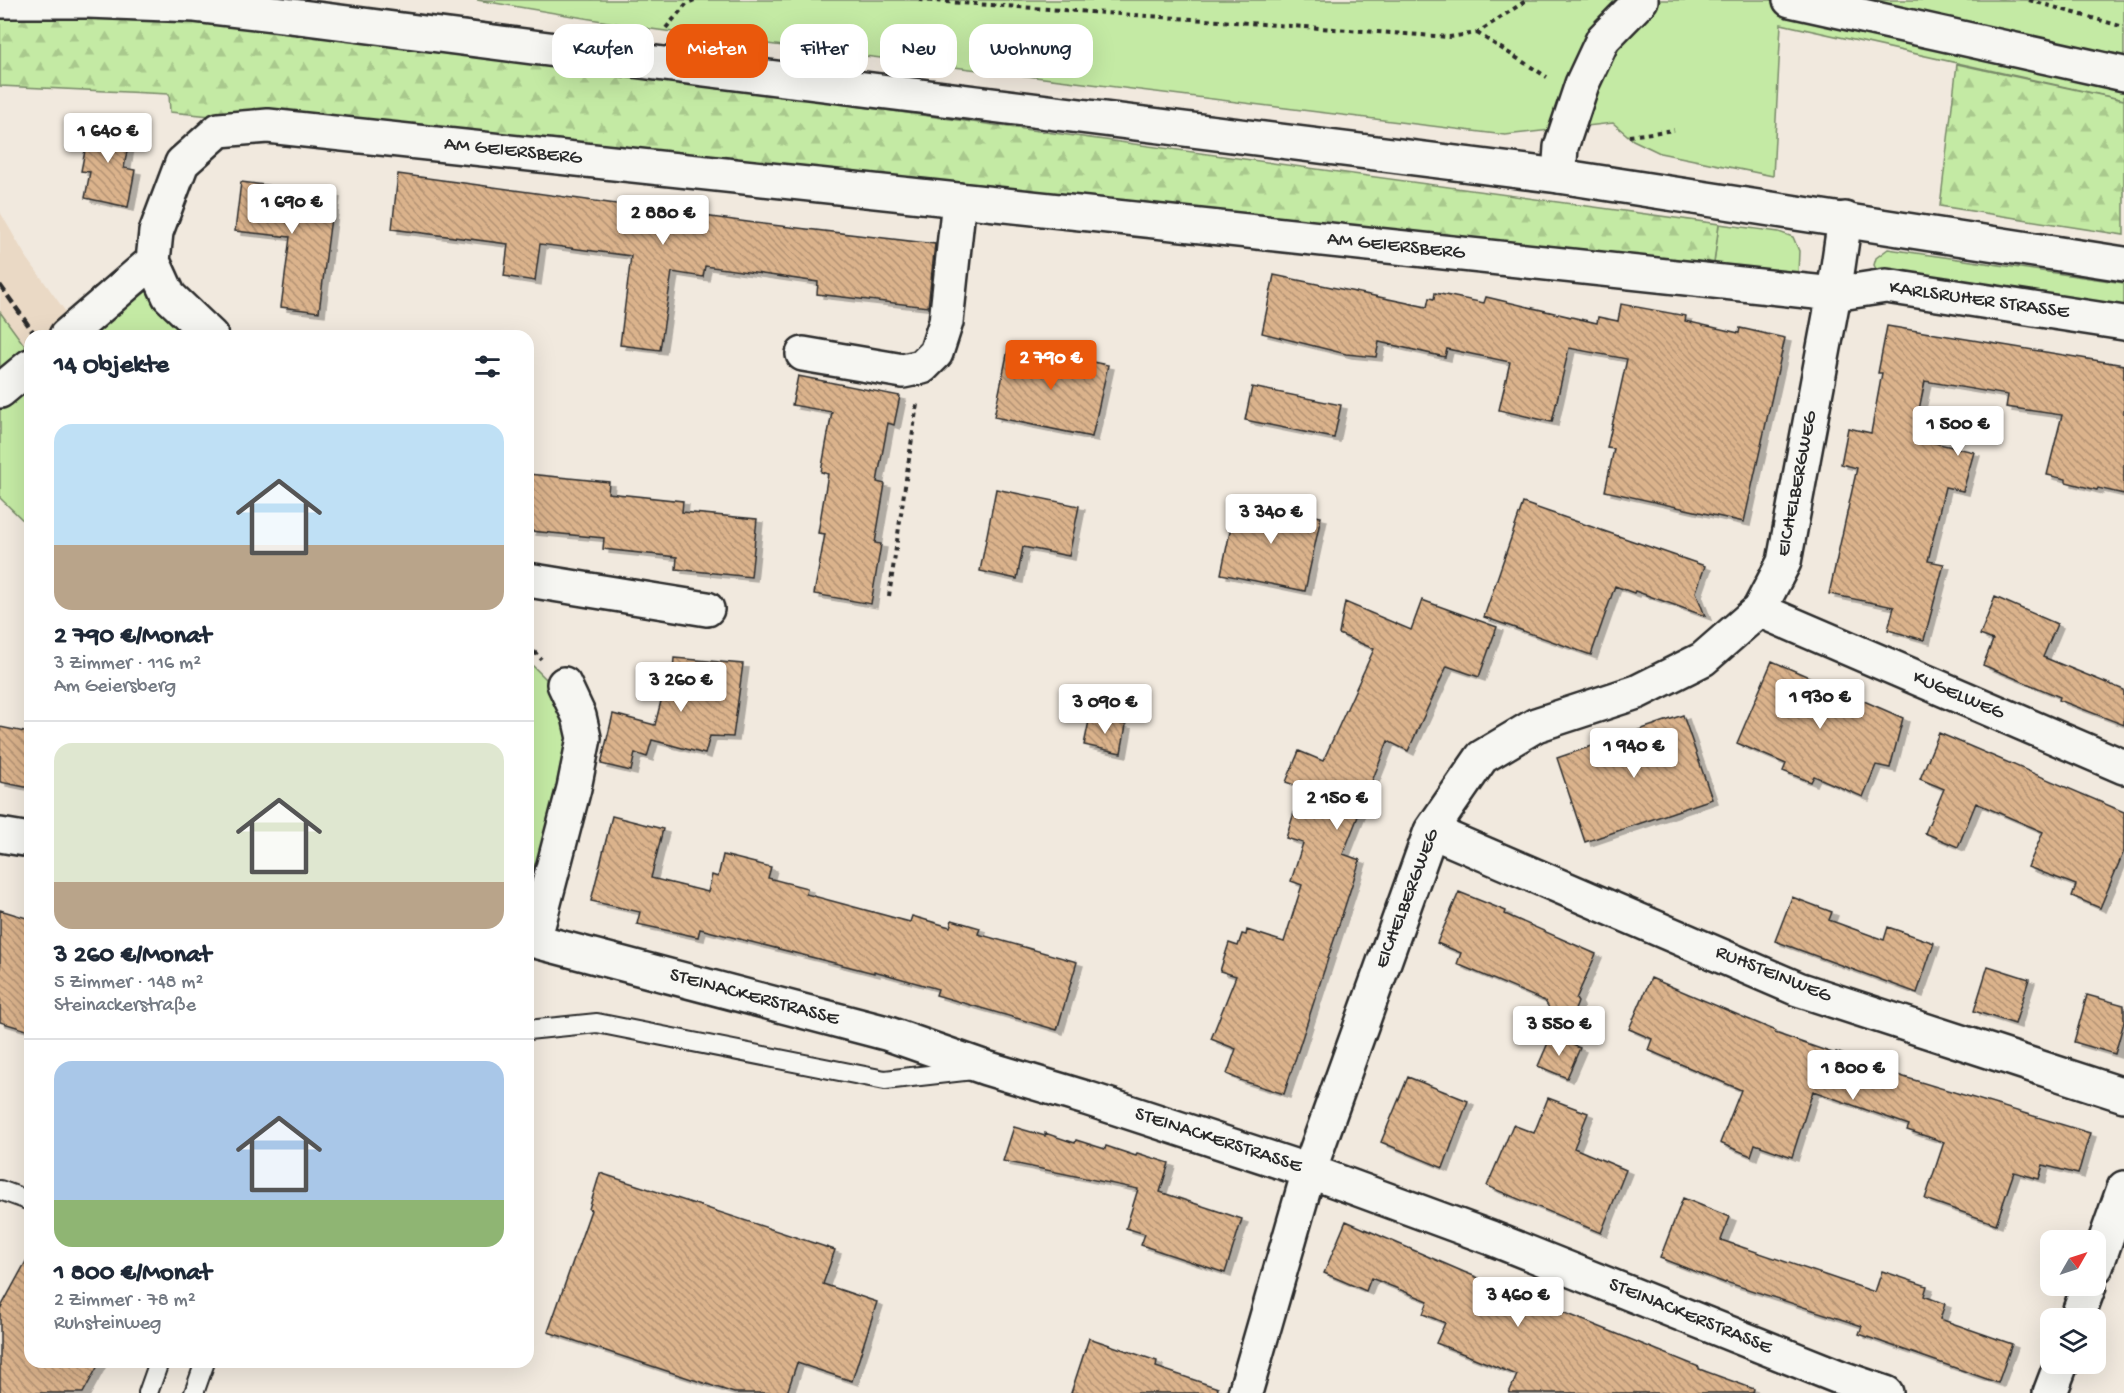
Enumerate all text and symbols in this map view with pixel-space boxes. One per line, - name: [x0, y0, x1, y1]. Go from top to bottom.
- chip: Kaufen: [552, 24, 654, 78]
- chip: Mieten: [666, 24, 768, 78]
- chip: Filter: [780, 24, 868, 78]
- chip: Neu: [880, 24, 957, 78]
- chip: Wohnung: [969, 24, 1093, 78]
- pin: 1 640 €: [53, 113, 163, 164]
- text: 1 640 €: [78, 121, 138, 144]
- street label: AM GEIERSBERG: [443, 133, 584, 171]
- pin: 1 690 €: [237, 184, 347, 235]
- text: 1 690 €: [262, 192, 322, 215]
- pin: 2 880 €: [608, 195, 718, 246]
- text: 2 880 €: [631, 203, 695, 226]
- street label: AM GEIERSBERG: [1326, 228, 1467, 266]
- street label: KARLSRUHER STRASSE: [1888, 277, 2072, 325]
- pin: 2 790 €: [996, 340, 1106, 391]
- text: 2 790 €: [1020, 348, 1082, 371]
- icon: filters: [471, 350, 504, 383]
- text: 14 Objekte: [54, 351, 169, 382]
- pin: 1 500 €: [1903, 406, 2013, 457]
- street label: EICHELBERGWEG: [1773, 408, 1824, 558]
- text: 1 500 €: [1927, 414, 1989, 437]
- icon: home: [225, 463, 333, 571]
- pin: 3 340 €: [1216, 494, 1326, 545]
- text: 3 340 €: [1240, 502, 1302, 525]
- text: 2 790 €/Monat: [54, 622, 211, 653]
- text: 3 Zimmer · 116 m²: [54, 653, 201, 676]
- pin: 3 260 €: [626, 662, 736, 713]
- street label: KUGELWEG: [1909, 666, 2008, 726]
- text: 3 260 €: [649, 670, 713, 693]
- text: Am Geiersberg: [54, 676, 176, 699]
- pin: 1 930 €: [1765, 679, 1875, 730]
- pin: 3 090 €: [1050, 684, 1160, 735]
- text: 1 930 €: [1789, 687, 1851, 710]
- text: 3 090 €: [1073, 692, 1137, 715]
- pin: 1 940 €: [1579, 728, 1689, 779]
- text: 1 940 €: [1604, 736, 1664, 759]
- pin: 2 150 €: [1282, 780, 1392, 831]
- icon: home: [225, 782, 333, 890]
- text: 2 150 €: [1306, 788, 1368, 811]
- street label: EICHELBERGWEG: [1371, 825, 1446, 972]
- text: 3 260 €/Monat: [54, 941, 211, 972]
- street label: RUHSTEINWEG: [1712, 941, 1836, 1009]
- street label: STEINACKERSTRASSE: [667, 964, 843, 1032]
- text: 5 Zimmer · 148 m²: [54, 972, 203, 995]
- text: Steinackerstraße: [54, 995, 196, 1018]
- pin: 3 550 €: [1504, 1006, 1614, 1057]
- text: 3 550 €: [1527, 1014, 1591, 1037]
- pin: 1 800 €: [1798, 1050, 1908, 1101]
- text: 1 800 €: [1821, 1058, 1885, 1081]
- icon: home: [225, 1100, 333, 1208]
- street label: STEINACKERSTRASSE: [1132, 1103, 1306, 1179]
- north arrow: [2040, 1230, 2106, 1296]
- map controls: [2040, 1230, 2106, 1374]
- text: 1 800 €/Monat: [54, 1259, 211, 1290]
- street label: STEINACKERSTRASSE: [1605, 1274, 1776, 1361]
- pin: 3 460 €: [1463, 1277, 1573, 1328]
- text: 3 460 €: [1487, 1285, 1549, 1308]
- text: 2 Zimmer · 78 m²: [54, 1290, 196, 1313]
- button: layers: [2040, 1308, 2106, 1374]
- text: Ruhsteinweg: [54, 1313, 162, 1336]

